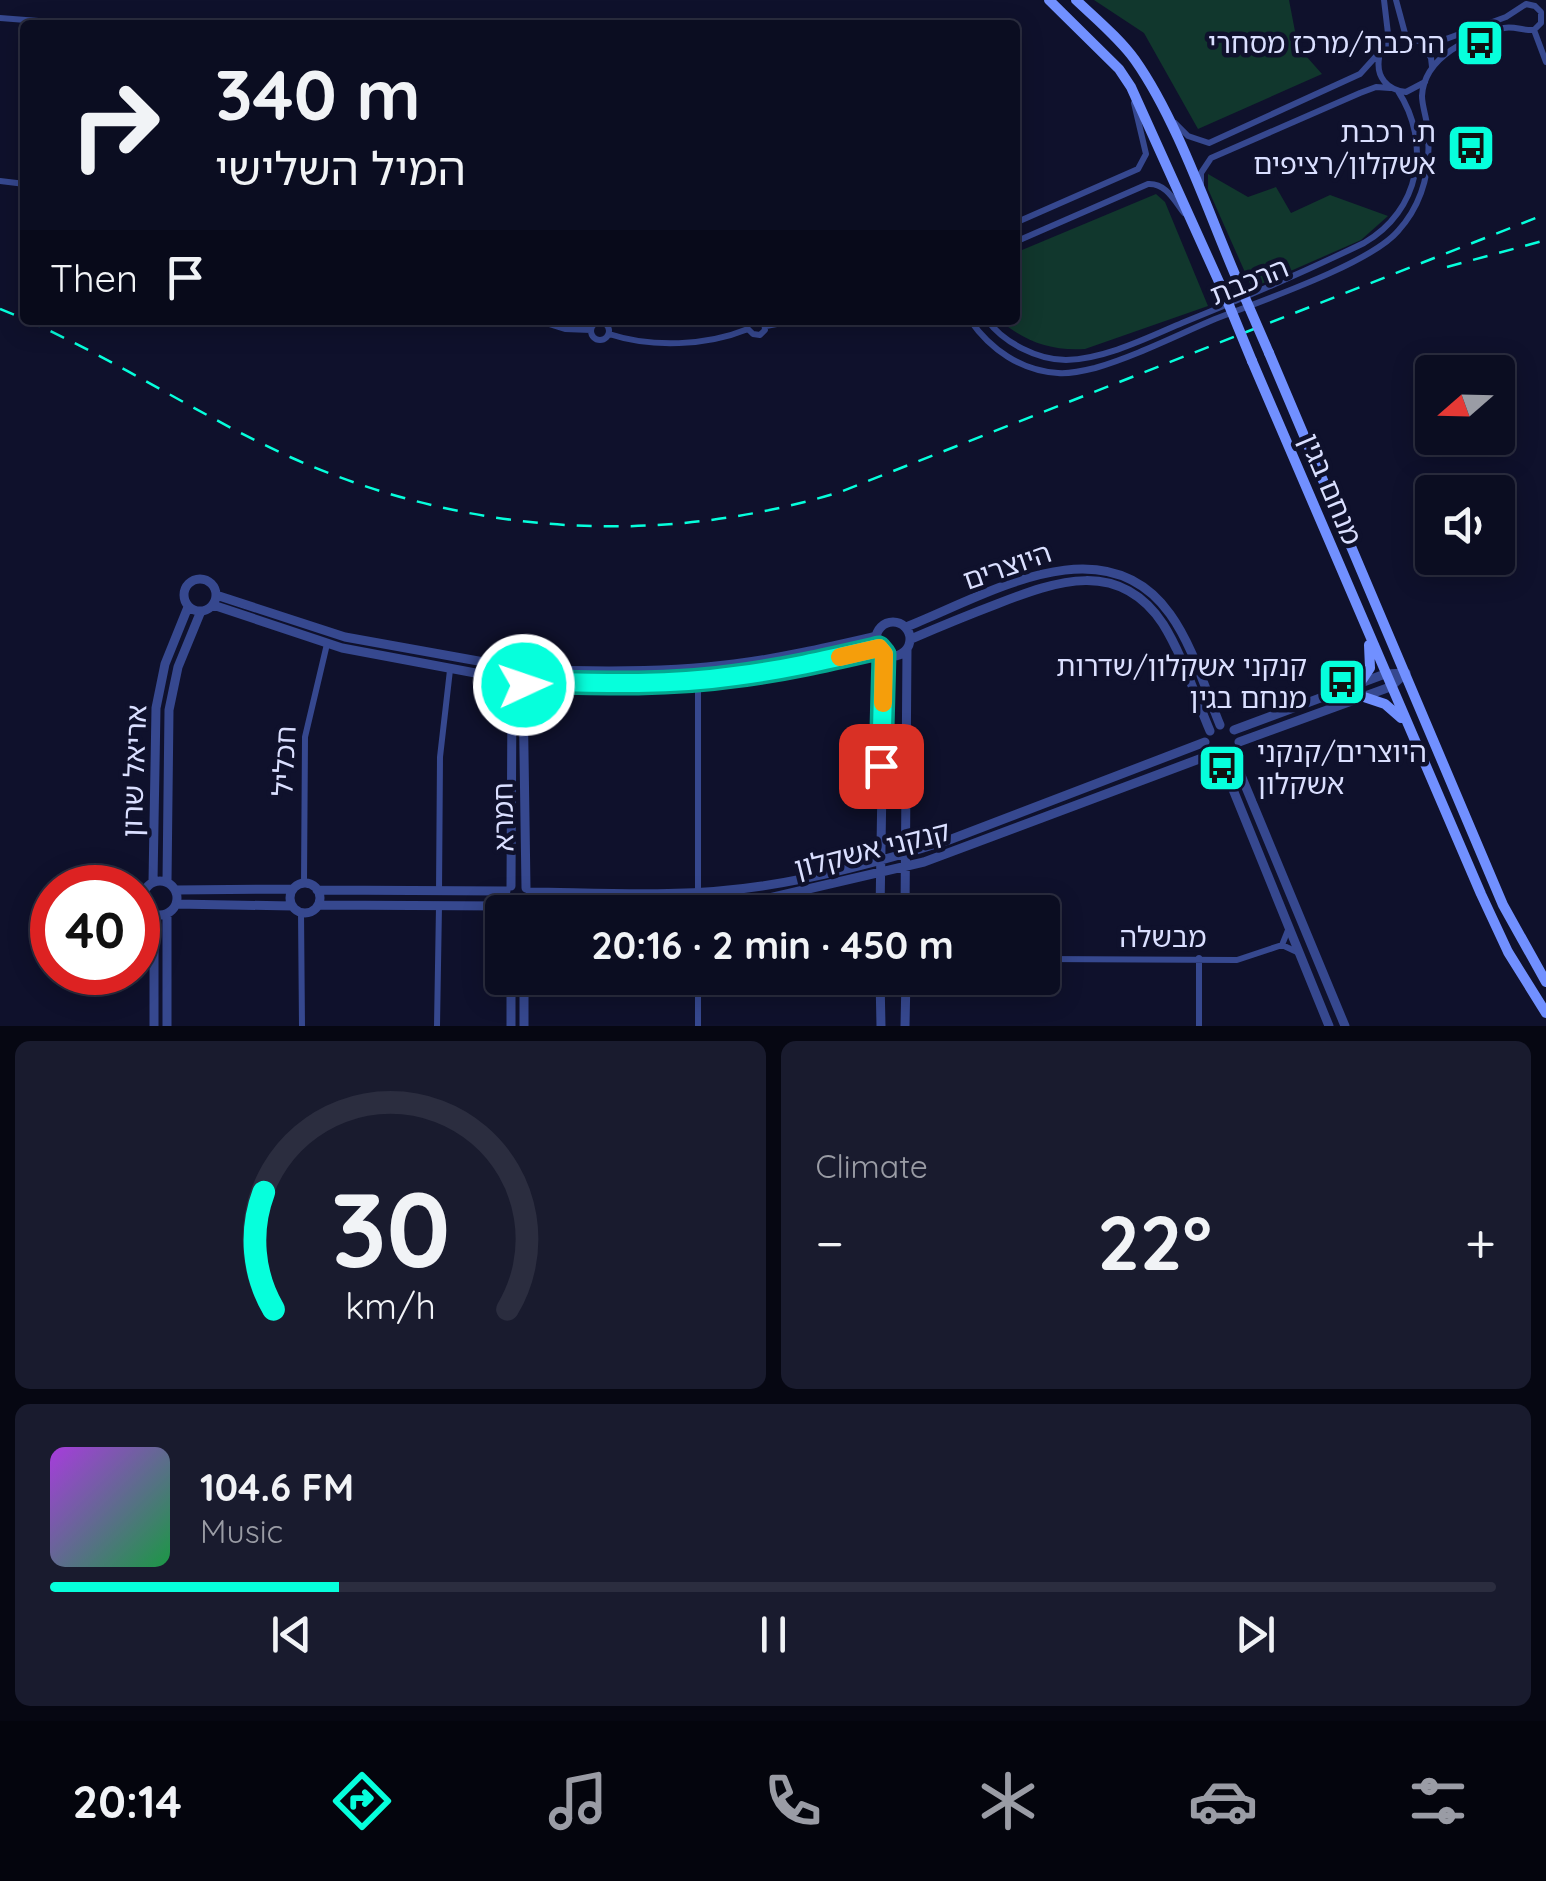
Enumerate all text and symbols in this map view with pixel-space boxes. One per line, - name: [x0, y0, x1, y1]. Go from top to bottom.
- bus stop icon: הרכבת/מרכז מסחרי: [1454, 17, 1506, 69]
- place label: הרכבת/מרכז מסחרי: [1208, 25, 1445, 60]
- text: 340 m: [215, 50, 421, 138]
- icon: right: [50, 60, 180, 190]
- place label: ת. רכבת אשקלון/רציפים: [1253, 114, 1436, 181]
- bus stop icon: ת. רכבת אשקלון/רציפים: [1445, 122, 1497, 174]
- text: המיל השלישי: [215, 140, 466, 196]
- street label: הרכבת: [1205, 249, 1293, 312]
- icon: arrive: [158, 250, 213, 305]
- text: Then: [50, 254, 138, 302]
- north arrow: [1415, 355, 1515, 455]
- map controls: [1415, 355, 1515, 575]
- street label: מנחם בגין: [1292, 428, 1371, 550]
- button: sound: [1415, 475, 1515, 575]
- street label: היוצרים: [958, 534, 1056, 597]
- position arrow: [472, 633, 576, 737]
- place label: קנקני אשקלון/שדרות מנחם בגין: [1056, 648, 1307, 715]
- bus stop icon: קנקני אשקלון/שדרות מנחם בגין: [1316, 656, 1368, 708]
- street label: אריאל שרון: [114, 704, 153, 838]
- pin: [839, 724, 924, 809]
- street label: חכליל: [264, 725, 303, 797]
- place label: היוצרים/קנקני אשקלון: [1257, 734, 1427, 801]
- icon: arrive: [854, 739, 909, 794]
- bus stop icon: היוצרים/קנקני אשקלון: [1196, 742, 1248, 794]
- street label: חמרא: [484, 782, 521, 852]
- street label: קנקני אשקלון: [790, 812, 953, 885]
- speed limit sign: 40: [30, 865, 160, 995]
- street label: מבשלה: [1119, 919, 1207, 954]
- text: 20:16 · 2 min · 450 m: [591, 921, 954, 969]
- text: Climate: [816, 1146, 928, 1186]
- text: 30: [330, 1163, 450, 1293]
- text: 22°: [1097, 1195, 1212, 1289]
- text: −: [816, 1208, 844, 1277]
- text: +: [1465, 1208, 1496, 1277]
- text: km/h: [345, 1283, 436, 1328]
- text: 104.6 FM: [200, 1463, 354, 1511]
- text: Music: [200, 1511, 283, 1551]
- icon: previous: [264, 1607, 319, 1662]
- icon: pause: [746, 1607, 801, 1662]
- icon: next: [1228, 1607, 1283, 1662]
- icon: directions: [327, 1766, 397, 1836]
- icon: music: [543, 1766, 613, 1836]
- icon: phone: [758, 1766, 828, 1836]
- icon: climate: [973, 1766, 1043, 1836]
- icon: car: [1188, 1766, 1258, 1836]
- icon: filters: [1403, 1766, 1473, 1836]
- text: 20:14: [73, 1773, 182, 1829]

